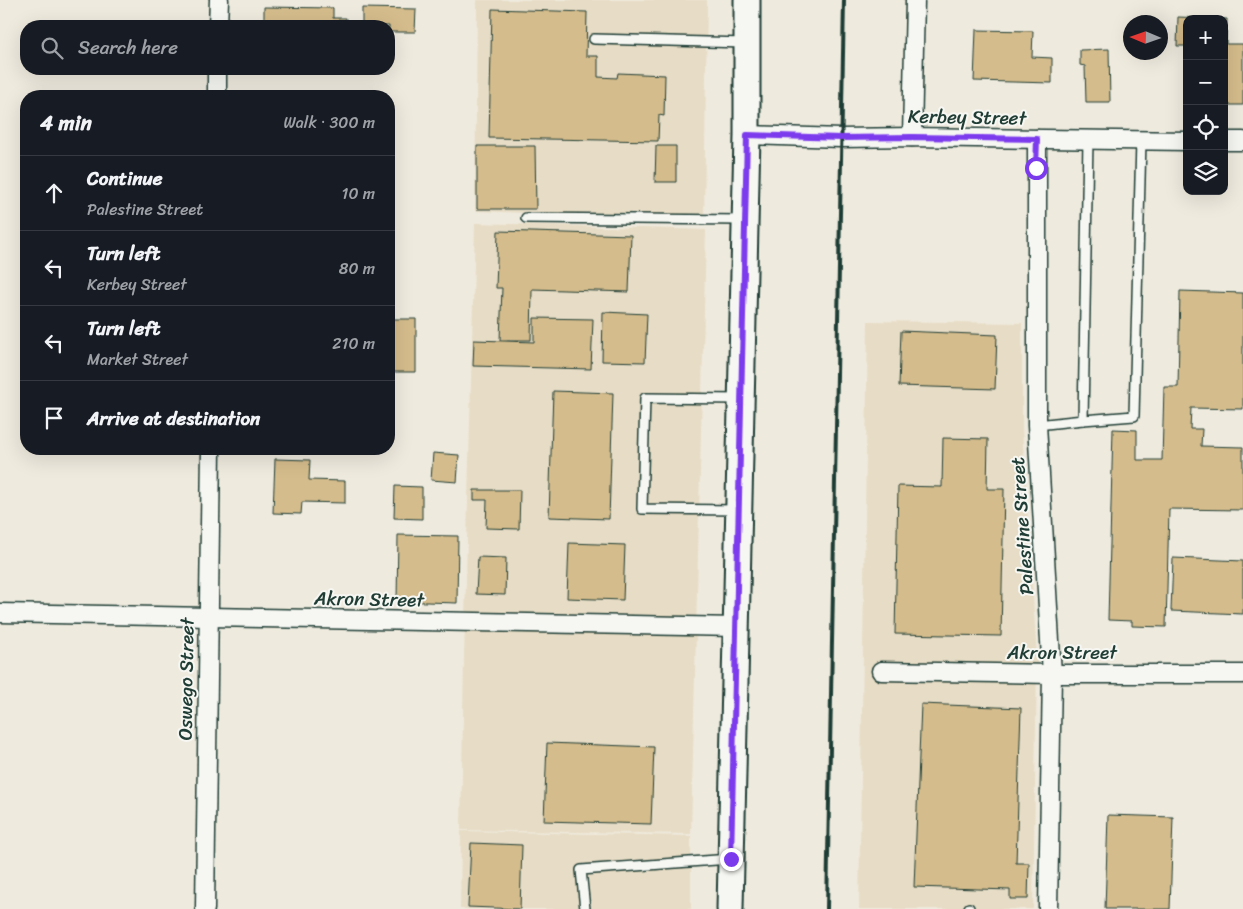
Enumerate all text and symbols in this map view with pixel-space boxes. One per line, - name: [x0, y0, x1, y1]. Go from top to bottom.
- north arrow: [1123, 15, 1168, 60]
- map controls: [1183, 15, 1228, 195]
- button: +: [1183, 15, 1228, 60]
- search box: [20, 20, 395, 75]
- text: Search here: [78, 31, 178, 64]
- icon: search: [38, 34, 66, 62]
- button: −: [1183, 60, 1228, 105]
- street label: Kerbey Street: [908, 99, 1028, 135]
- text: 4 min: [40, 104, 92, 142]
- button: locate: [1183, 105, 1228, 150]
- text: Walk · 300 m: [284, 108, 375, 137]
- button: layers: [1183, 150, 1228, 195]
- route start: [1025, 157, 1048, 180]
- text: Continue: [87, 162, 163, 195]
- icon: ahead: [40, 179, 68, 207]
- text: 10 m: [342, 179, 375, 208]
- text: Palestine Street: [87, 195, 203, 224]
- text: Turn left: [87, 237, 160, 270]
- icon: left: [40, 254, 68, 282]
- text: 80 m: [339, 254, 375, 283]
- text: Kerbey Street: [87, 270, 187, 299]
- text: Turn left: [87, 312, 160, 345]
- icon: left: [40, 329, 68, 357]
- text: 210 m: [332, 329, 375, 358]
- text: Market Street: [87, 345, 188, 374]
- text: Arrive at destination: [87, 402, 260, 435]
- icon: arrive: [40, 404, 68, 432]
- street label: Palestine Street: [1001, 456, 1043, 596]
- street label: Akron Street: [313, 582, 426, 616]
- street label: Oswego Street: [168, 616, 204, 741]
- street label: Akron Street: [1006, 636, 1118, 669]
- route end: [720, 848, 743, 871]

